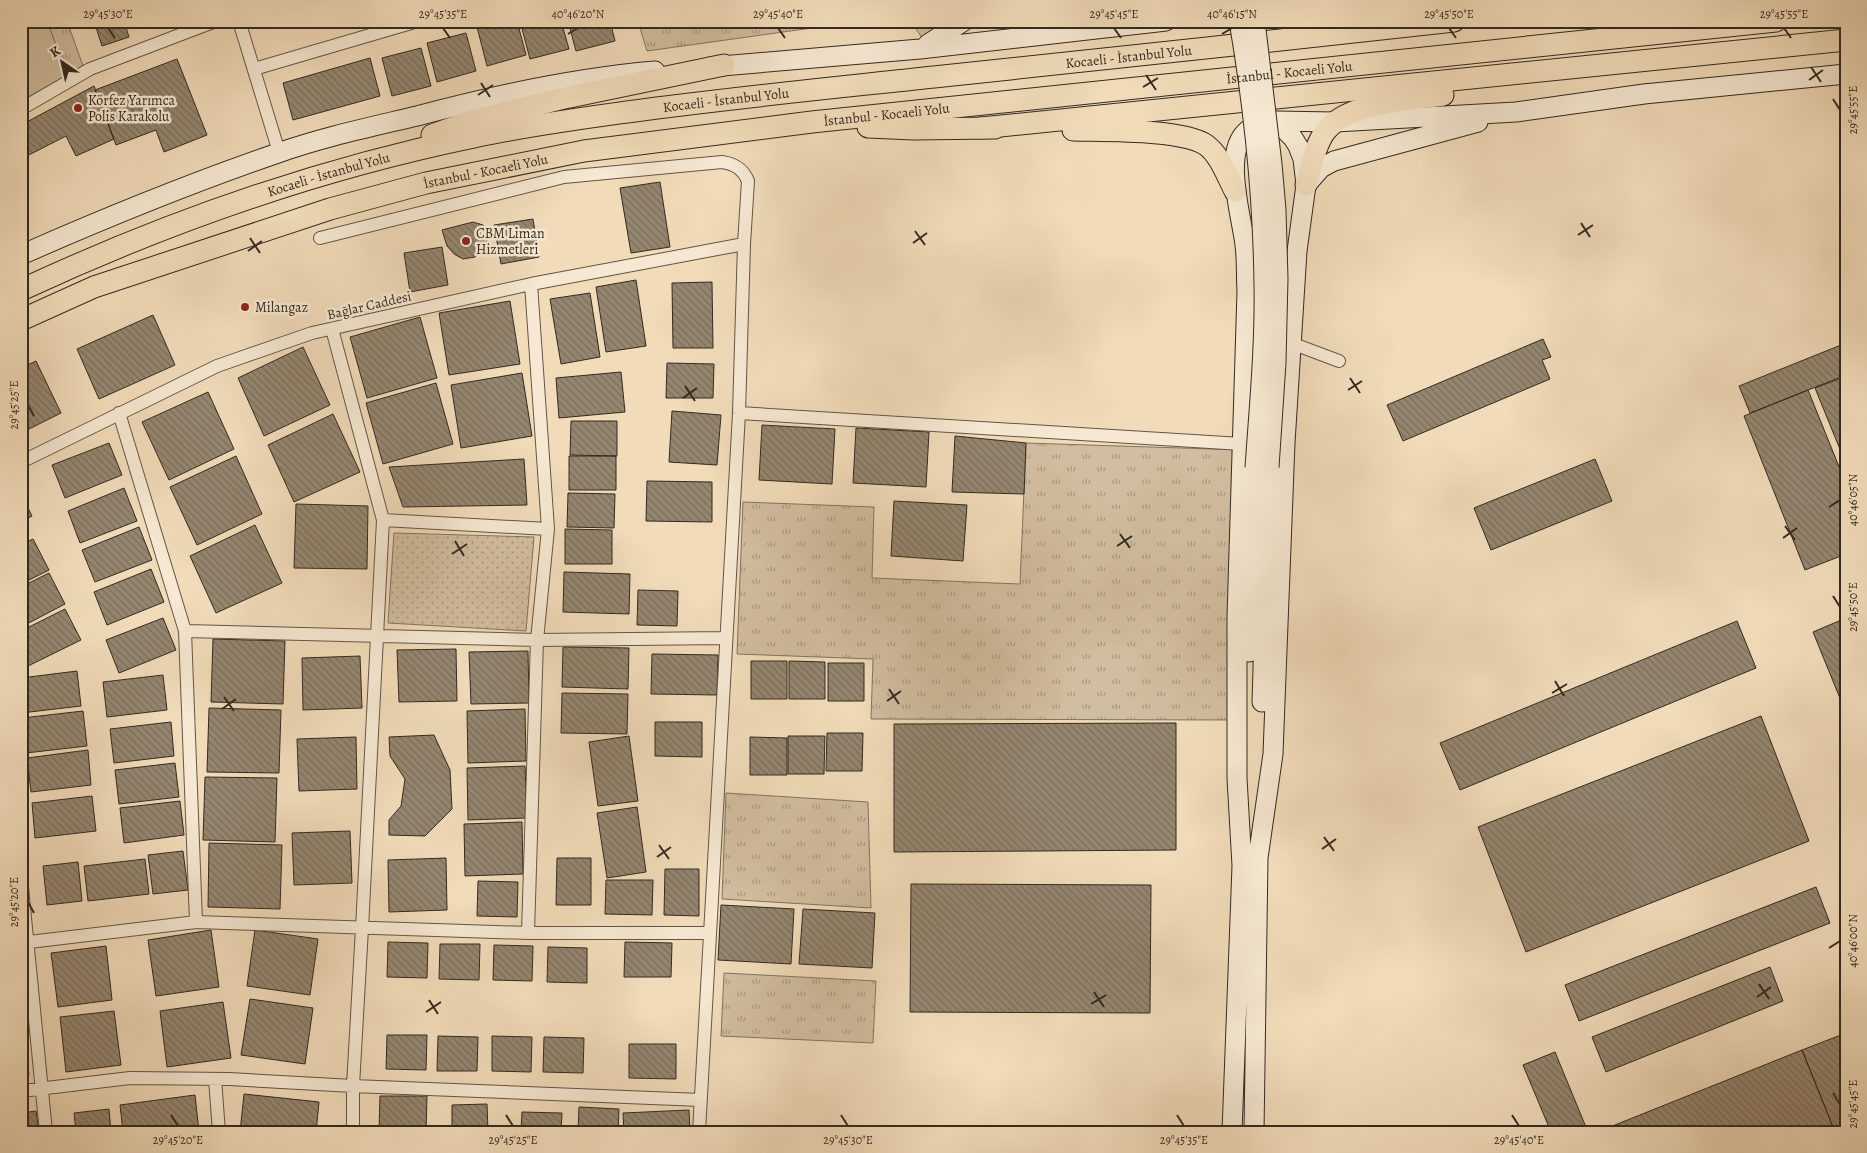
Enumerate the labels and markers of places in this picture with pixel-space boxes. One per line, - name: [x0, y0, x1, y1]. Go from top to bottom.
- place label: Körfez Yarımca Polis Karakolu: [88, 91, 176, 126]
- marker: Körfez Yarımca Polis Karakolu: [72, 102, 84, 114]
- place label: CBM Liman Hizmetleri: [476, 224, 545, 259]
- marker: CBM Liman Hizmetleri: [460, 235, 472, 247]
- place label: Milangaz: [255, 298, 308, 317]
- marker: Milangaz: [239, 301, 251, 313]

